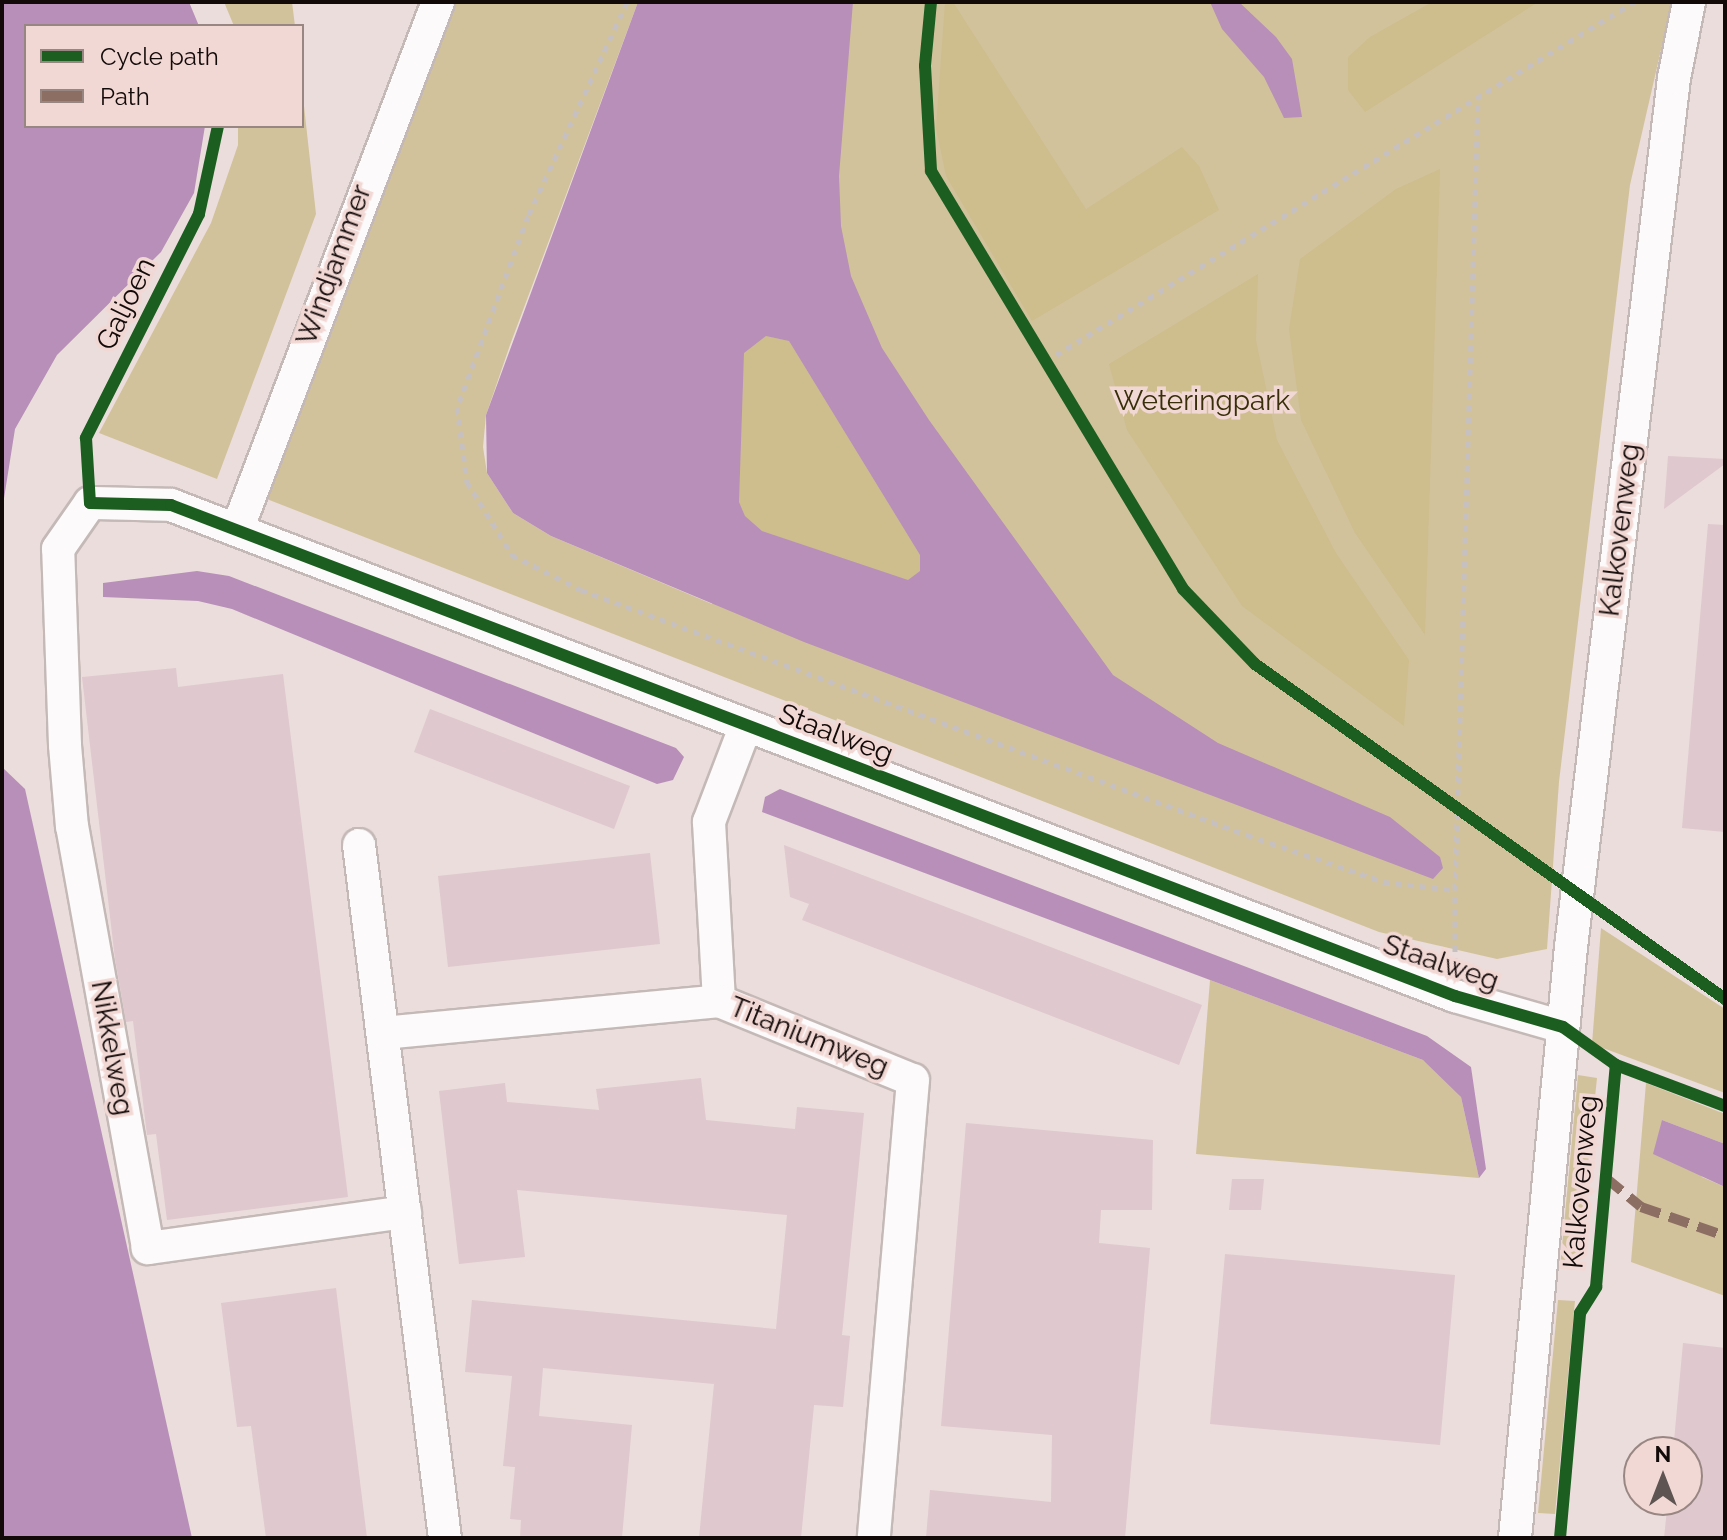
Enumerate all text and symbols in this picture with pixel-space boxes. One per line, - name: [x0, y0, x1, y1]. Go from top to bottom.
- legend: [24, 24, 304, 128]
- text: Cycle path: [100, 42, 219, 71]
- text: Path: [100, 82, 150, 111]
- street label: Windjammer: [289, 180, 379, 350]
- street label: Galjoen: [89, 252, 163, 356]
- park label: Weteringpark: [1114, 384, 1290, 418]
- street label: Kalkovenweg: [1593, 442, 1647, 618]
- street label: Staalweg: [774, 697, 898, 771]
- street label: Staalweg: [1379, 928, 1503, 998]
- street label: Nikkelweg: [84, 978, 140, 1118]
- street label: Titaniumweg: [725, 990, 893, 1084]
- street label: Kalkovenweg: [1557, 1094, 1605, 1270]
- north arrow: [1623, 1436, 1703, 1516]
- text: N: [1655, 1441, 1671, 1467]

